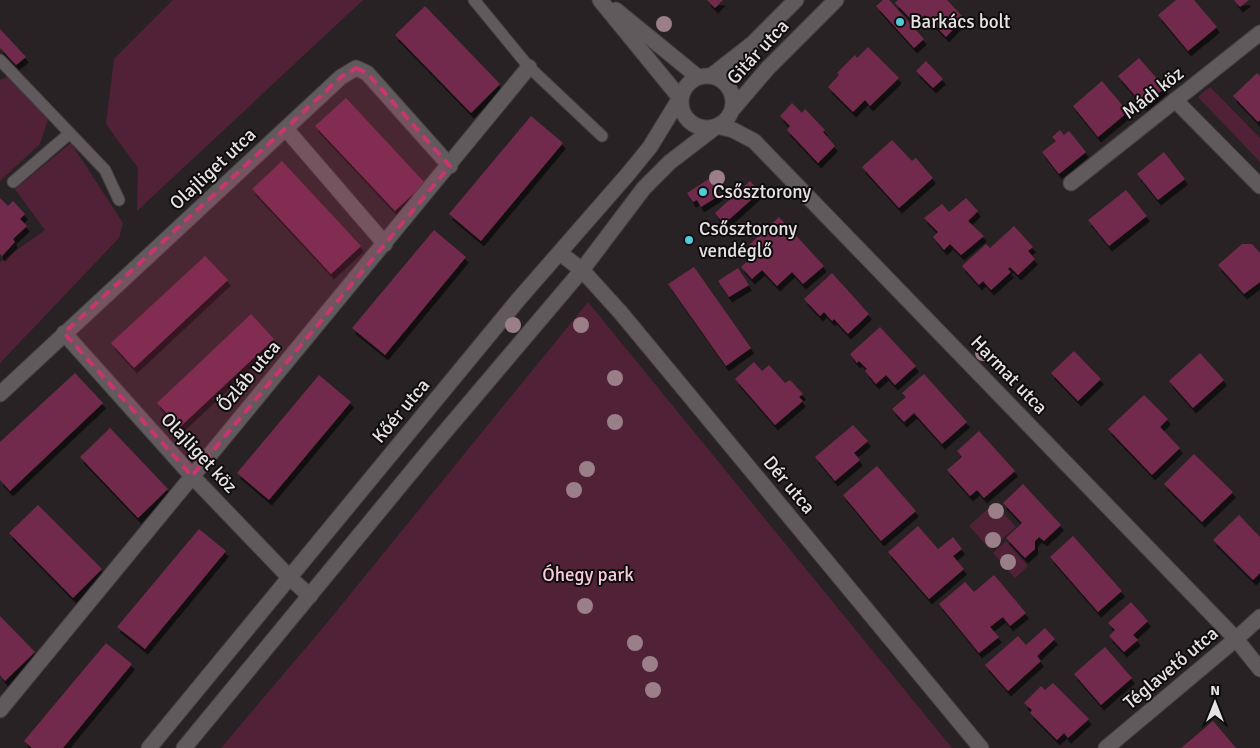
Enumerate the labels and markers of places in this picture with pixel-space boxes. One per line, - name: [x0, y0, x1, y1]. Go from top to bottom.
- place label: Barkács bolt: [910, 10, 1011, 34]
- marker: Barkács bolt: [894, 16, 906, 28]
- place label: Csősztorony: [713, 180, 811, 204]
- marker: Csősztorony: [697, 186, 709, 198]
- place label: Csősztorony vendéglő: [699, 217, 797, 263]
- marker: Csősztorony vendéglő: [683, 234, 695, 246]

